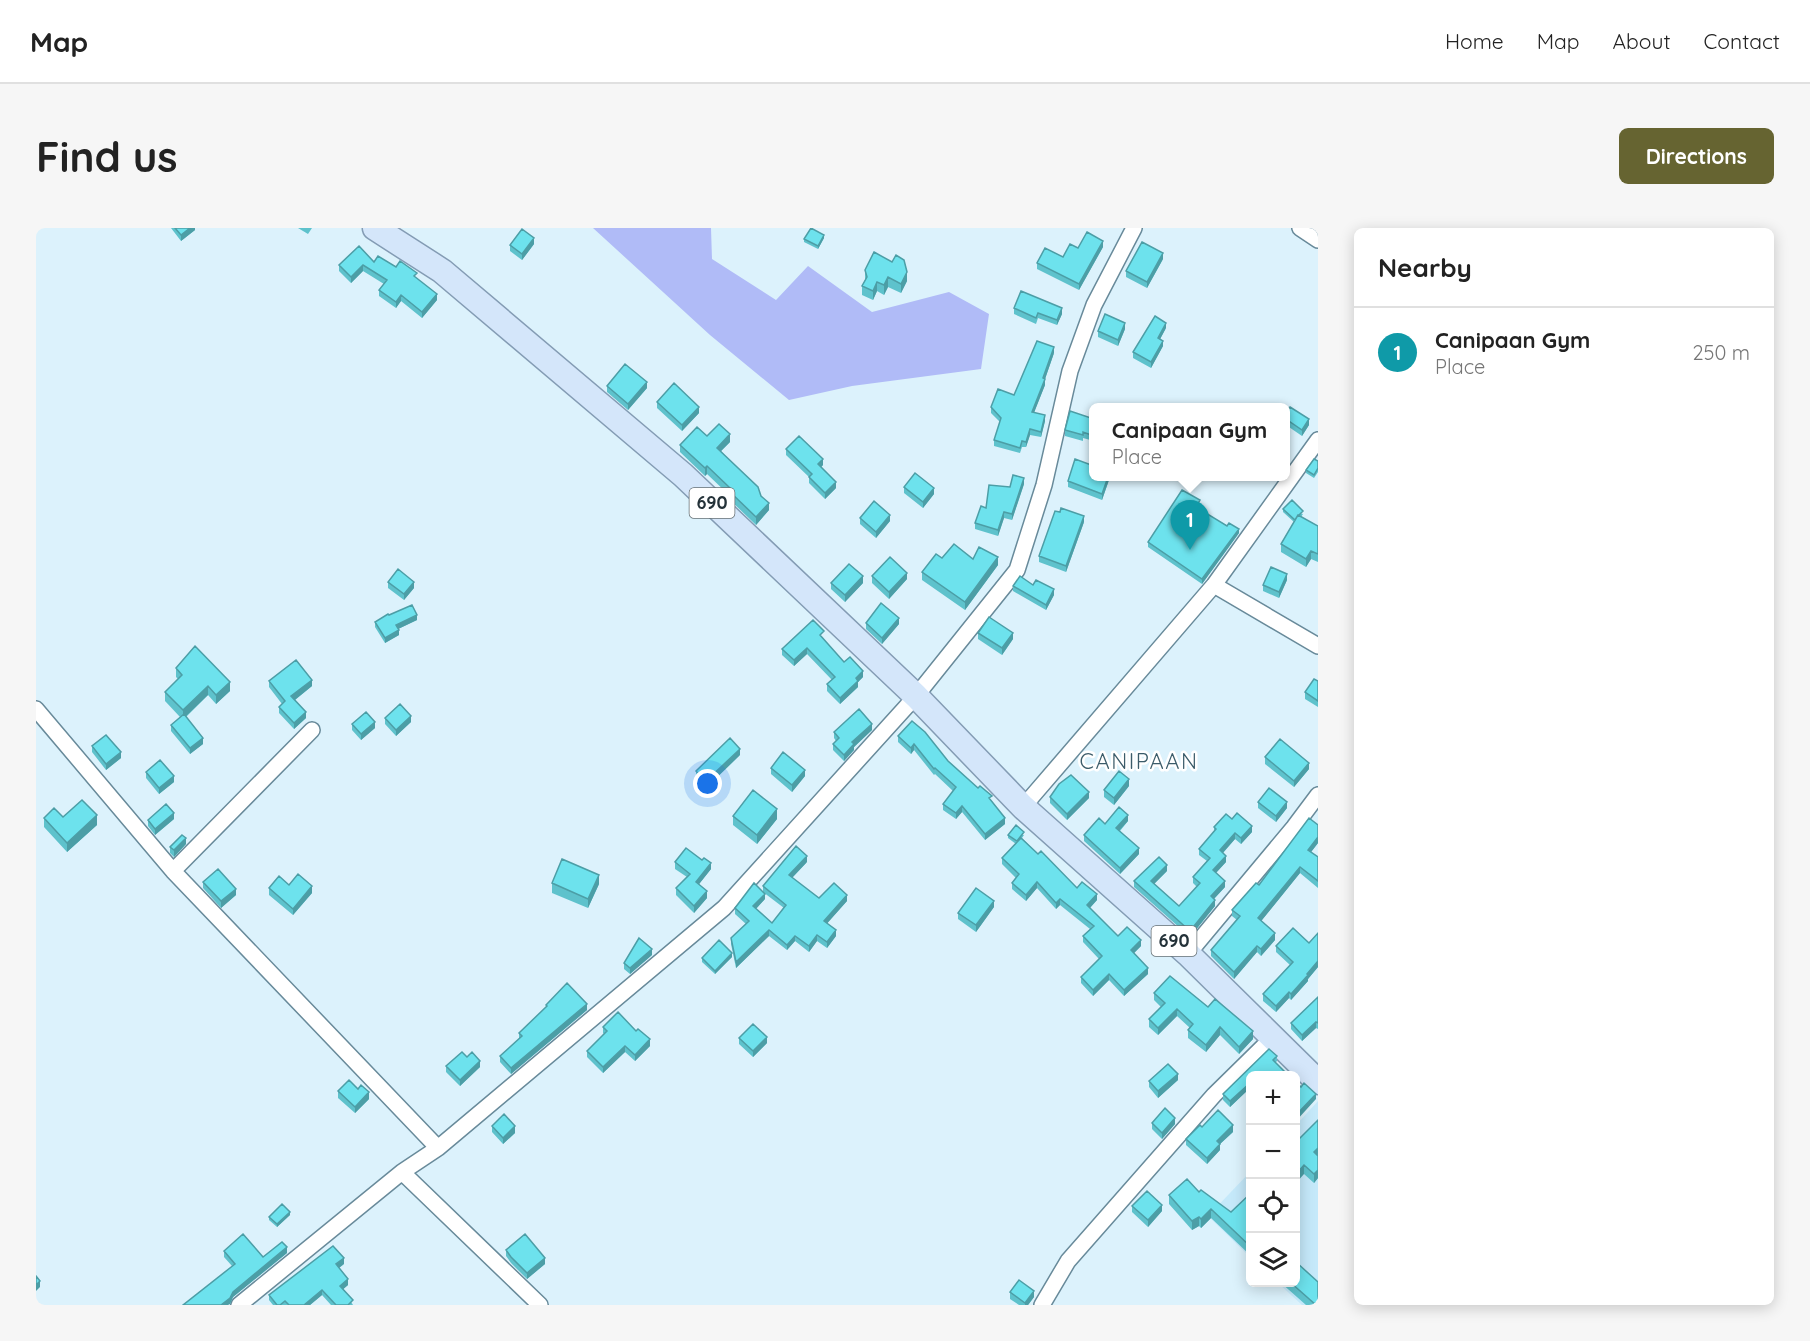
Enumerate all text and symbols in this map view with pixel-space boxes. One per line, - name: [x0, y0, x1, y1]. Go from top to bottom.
- text: Map: [30, 24, 88, 59]
- text: Home: [1445, 28, 1504, 54]
- text: Map: [1537, 28, 1580, 54]
- text: About: [1613, 28, 1671, 54]
- text: Contact: [1704, 28, 1780, 54]
- button: Directions: [1619, 128, 1774, 184]
- text: Find us: [36, 130, 178, 183]
- text: Nearby: [1378, 251, 1472, 284]
- text: Canipaan Gym: [1435, 326, 1590, 354]
- text: 1: [1394, 340, 1401, 365]
- text: 250 m: [1692, 340, 1750, 365]
- text: Place: [1435, 354, 1485, 379]
- popup: [1089, 403, 1290, 481]
- text: Canipaan Gym: [1112, 416, 1267, 444]
- text: Place: [1112, 444, 1162, 469]
- road number: 690: [690, 488, 734, 518]
- pin: 1: [1170, 500, 1210, 550]
- district label: CANIPAAN: [1080, 747, 1198, 775]
- your location: [693, 769, 722, 798]
- road number: 690: [1152, 926, 1196, 956]
- map controls: [1246, 1071, 1300, 1287]
- button: +: [1246, 1071, 1300, 1125]
- button: −: [1246, 1125, 1300, 1179]
- button: locate: [1246, 1179, 1300, 1233]
- button: layers: [1246, 1233, 1300, 1287]

